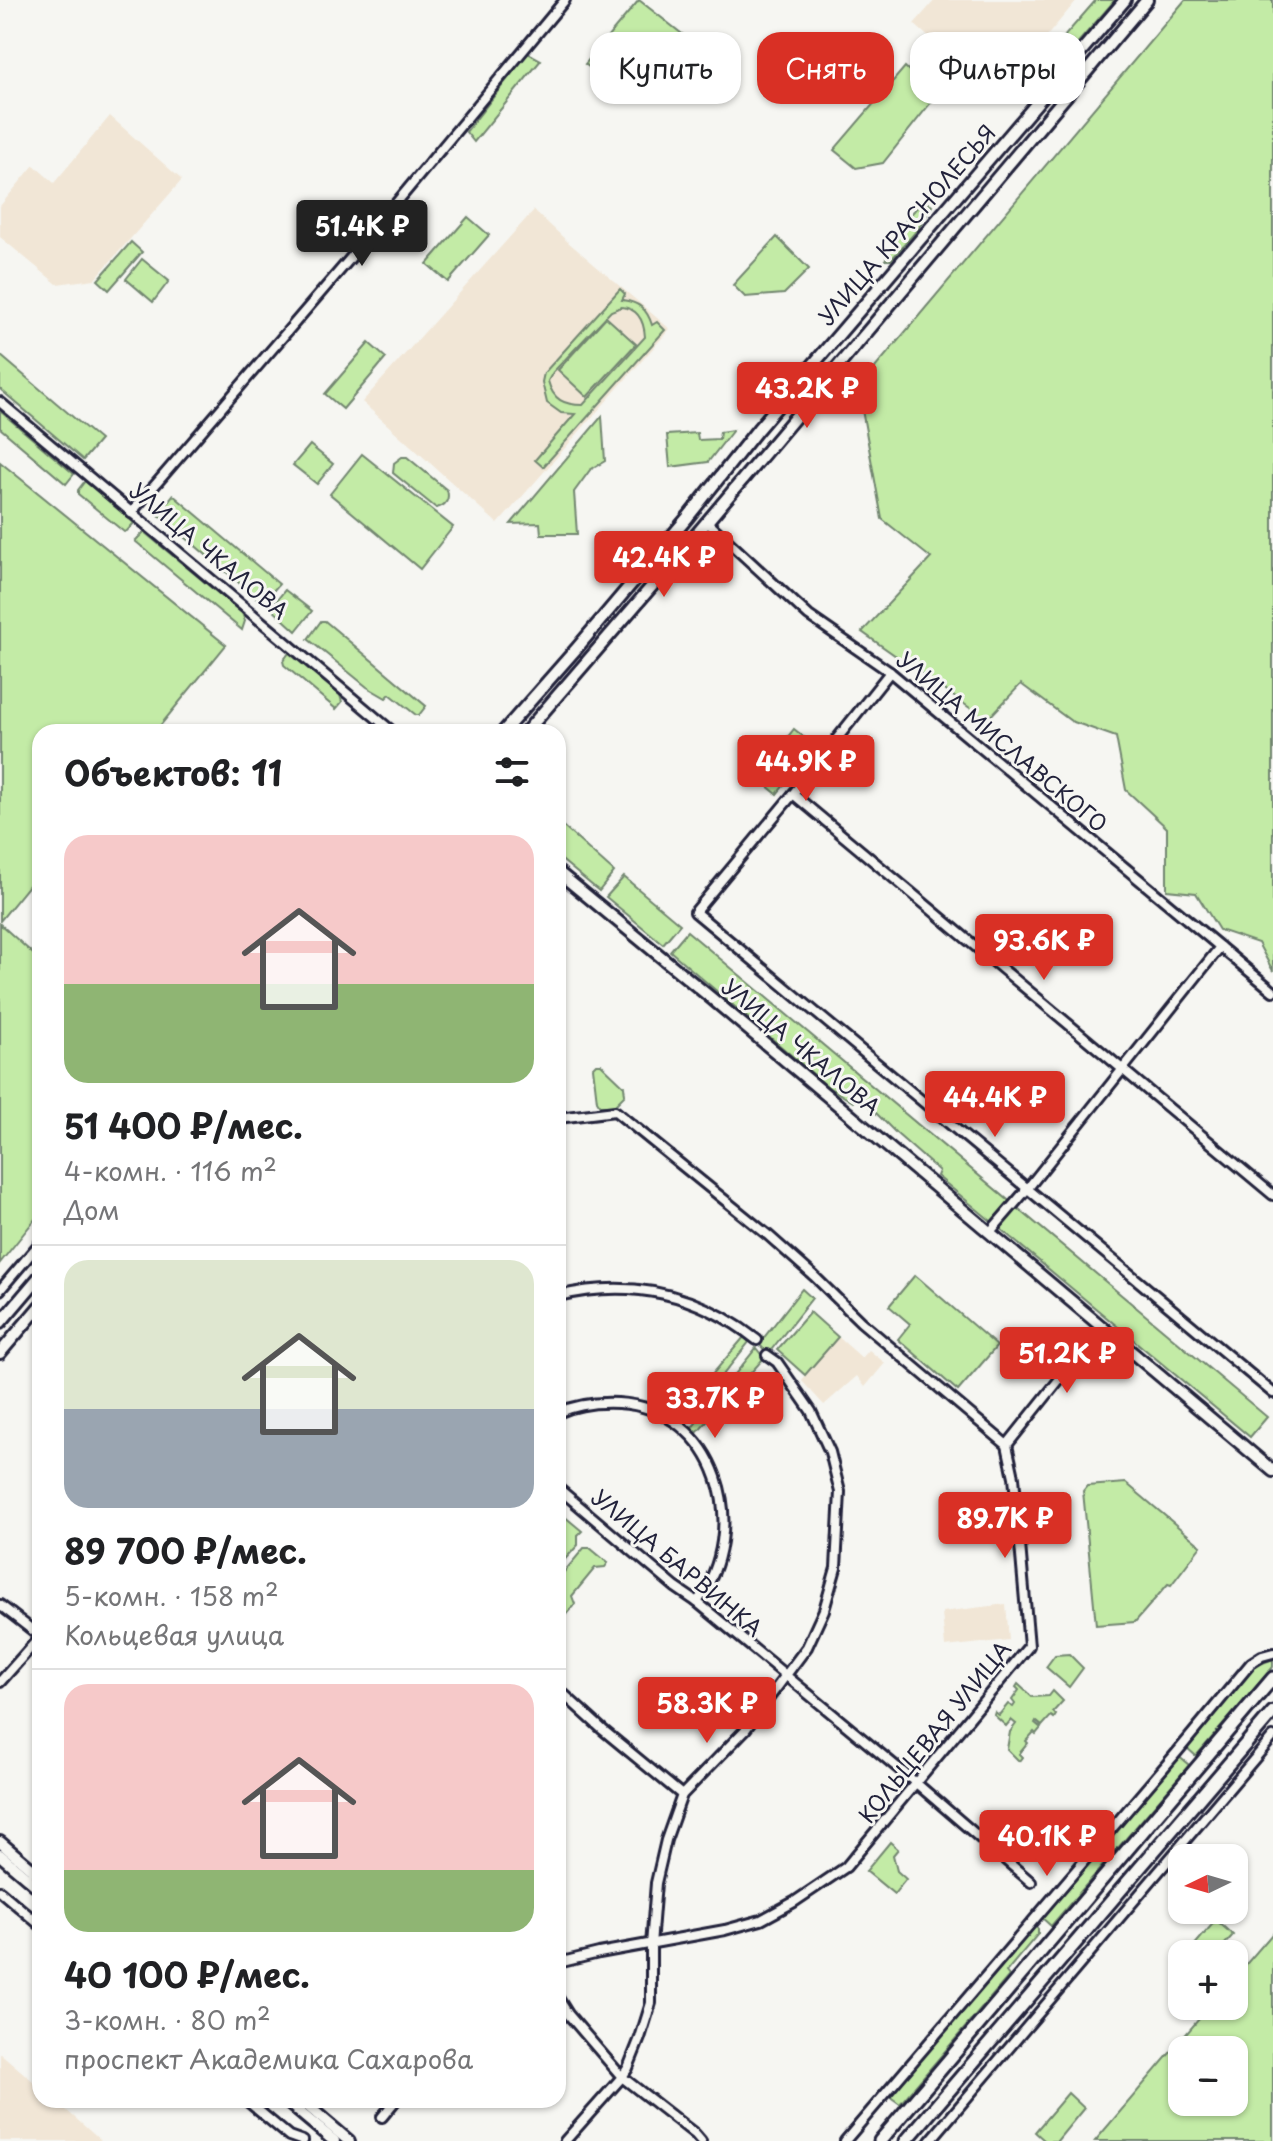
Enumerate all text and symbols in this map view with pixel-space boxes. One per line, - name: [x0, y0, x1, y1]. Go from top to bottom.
- chip: Купить: [590, 32, 741, 104]
- chip: Снять: [757, 32, 894, 104]
- chip: Фильтры: [910, 32, 1085, 104]
- street label: УЛИЦА КРАСНОЛЕСЬЯ: [809, 117, 1002, 332]
- pin: 51.4K ₽: [288, 200, 436, 268]
- text: 51.4K ₽: [314, 206, 410, 245]
- pin: 43.2K ₽: [733, 362, 881, 430]
- text: 43.2K ₽: [755, 368, 859, 407]
- street label: УЛИЦА ЧКАЛОВА: [124, 474, 296, 626]
- pin: 42.4K ₽: [590, 531, 738, 599]
- text: 42.4K ₽: [612, 537, 716, 576]
- street label: УЛИЦА МИСЛАВСКОГО: [890, 643, 1115, 839]
- pin: 44.9K ₽: [732, 735, 880, 803]
- text: 44.9K ₽: [755, 741, 857, 780]
- text: Объектов: 11: [64, 746, 282, 798]
- icon: filters: [490, 750, 534, 794]
- icon: home: [227, 887, 371, 1031]
- pin: 93.6K ₽: [970, 914, 1118, 982]
- text: 93.6K ₽: [993, 920, 1095, 959]
- street label: УЛИЦА ЧКАЛОВА: [716, 970, 888, 1122]
- pin: 44.4K ₽: [921, 1071, 1069, 1139]
- text: 44.4K ₽: [943, 1077, 1047, 1116]
- text: 51 400 ₽/мес.: [64, 1099, 303, 1151]
- text: 4-комн. · 116 m²: [64, 1151, 277, 1190]
- text: Дом: [64, 1190, 120, 1229]
- icon: home: [227, 1312, 371, 1456]
- pin: 51.2K ₽: [993, 1327, 1141, 1395]
- text: 51.2K ₽: [1018, 1333, 1116, 1372]
- pin: 33.7K ₽: [641, 1372, 789, 1440]
- text: 33.7K ₽: [665, 1378, 765, 1417]
- street label: УЛИЦА БАРВИНКА: [585, 1480, 771, 1644]
- pin: 89.7K ₽: [931, 1492, 1079, 1560]
- text: 89.7K ₽: [956, 1498, 1054, 1537]
- text: 89 700 ₽/мес.: [64, 1524, 307, 1576]
- text: 5-комн. · 158 m²: [64, 1576, 279, 1615]
- text: Кольцевая улица: [64, 1615, 284, 1654]
- street label: КОЛЬЦЕВАЯ УЛИЦА: [850, 1633, 1018, 1829]
- pin: 58.3K ₽: [633, 1677, 781, 1745]
- text: 58.3K ₽: [656, 1683, 758, 1722]
- icon: home: [227, 1736, 371, 1880]
- pin: 40.1K ₽: [973, 1810, 1121, 1878]
- text: 40.1K ₽: [997, 1816, 1097, 1855]
- north arrow: [1168, 1844, 1248, 1924]
- map controls: [1168, 1844, 1248, 2116]
- button: +: [1168, 1940, 1248, 2020]
- text: 40 100 ₽/мес.: [64, 1948, 310, 2000]
- text: 3-комн. · 80 m²: [64, 2000, 271, 2039]
- button: −: [1168, 2036, 1248, 2116]
- text: проспект Академика Сахарова: [64, 2039, 473, 2078]

